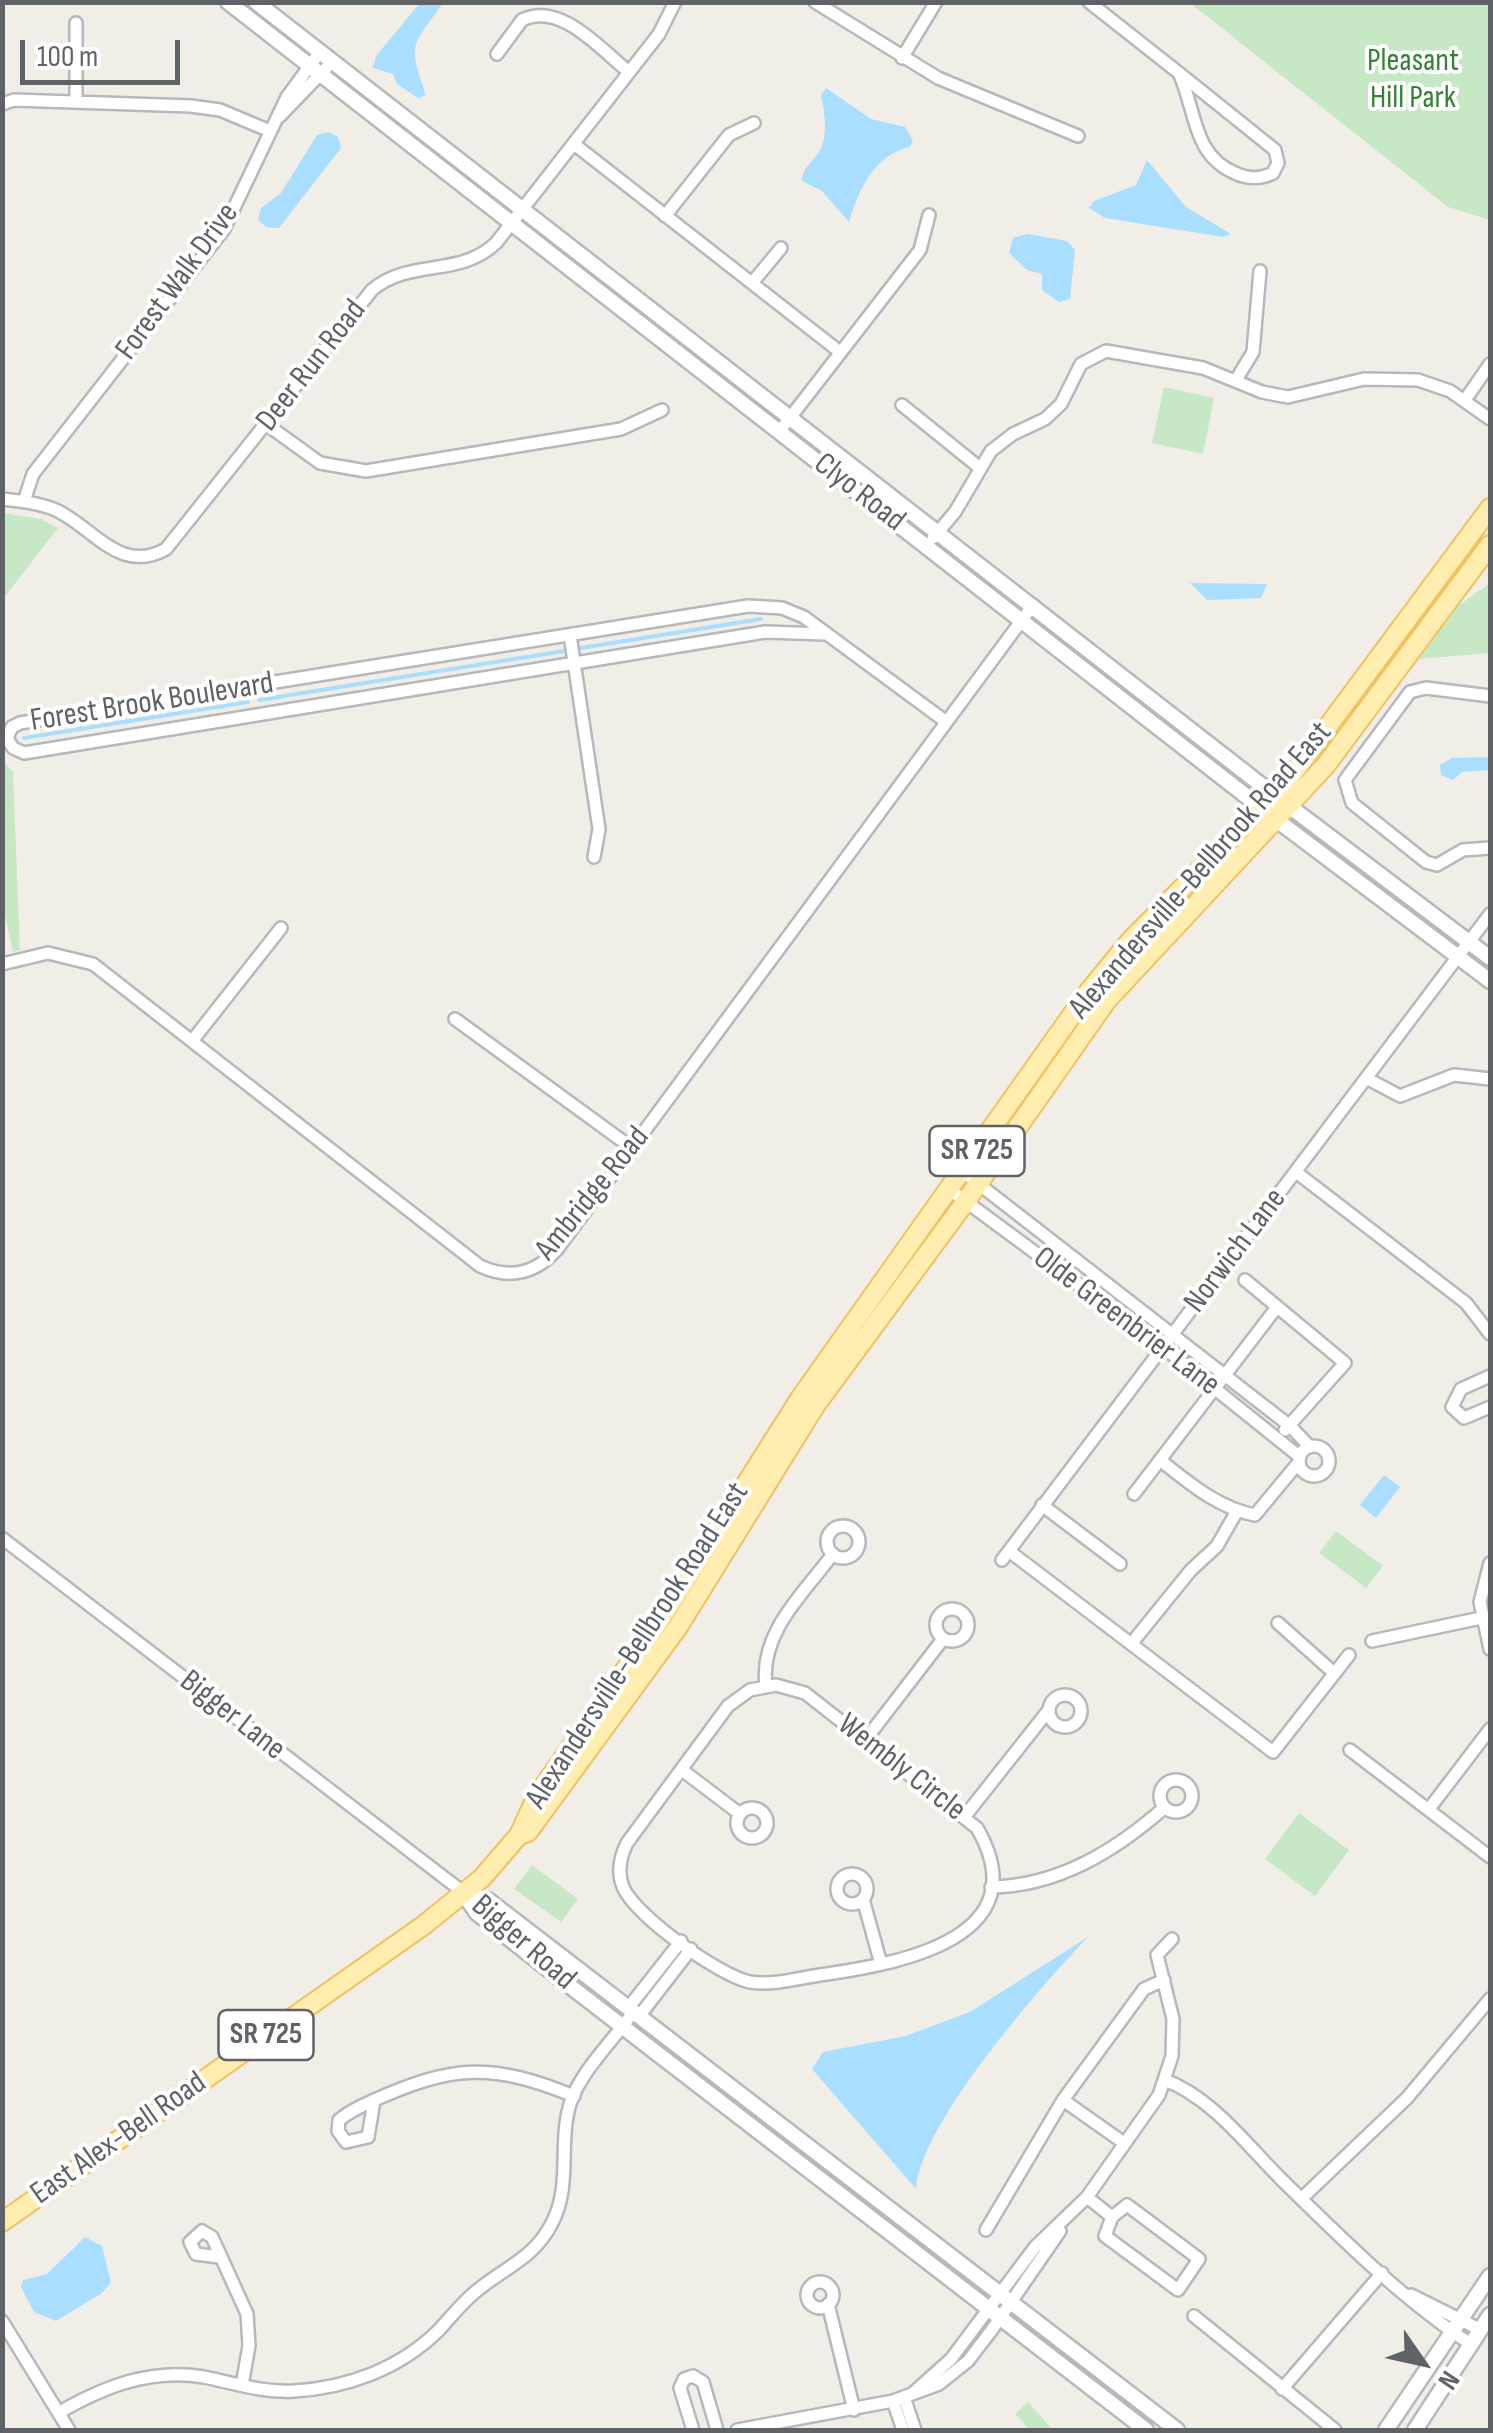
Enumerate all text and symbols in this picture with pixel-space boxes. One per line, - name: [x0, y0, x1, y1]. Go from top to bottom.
- scale bar: [25, 20, 185, 82]
- text: 100 m: [37, 39, 98, 75]
- park label: Pleasant Hill Park: [1367, 43, 1459, 118]
- street label: Forest Walk Drive: [108, 196, 248, 368]
- street label: Deer Run Road: [249, 293, 375, 439]
- street label: Clyo Road: [806, 445, 912, 541]
- street label: Forest Brook Boulevard: [28, 665, 276, 741]
- street label: Alexandersville-Bellbrook Road East: [1062, 715, 1340, 1027]
- street label: Ambridge Road: [528, 1120, 658, 1268]
- road number: SR 725: [930, 1126, 1024, 1176]
- street label: Norwich Lane: [1177, 1181, 1295, 1321]
- street label: Olde Greenbrier Lane: [1025, 1239, 1227, 1405]
- street label: Alexandersville-Bellbrook Road East: [518, 1476, 758, 1816]
- street label: Bigger Lane: [172, 1663, 292, 1769]
- street label: Wembly Circle: [829, 1706, 973, 1830]
- street label: Bigger Road: [463, 1887, 583, 1999]
- road number: SR 725: [218, 2010, 314, 2060]
- street label: East Alex-Bell Road: [24, 2064, 214, 2214]
- north arrow: [1373, 2313, 1473, 2413]
- text: N: [1430, 2365, 1466, 2395]

